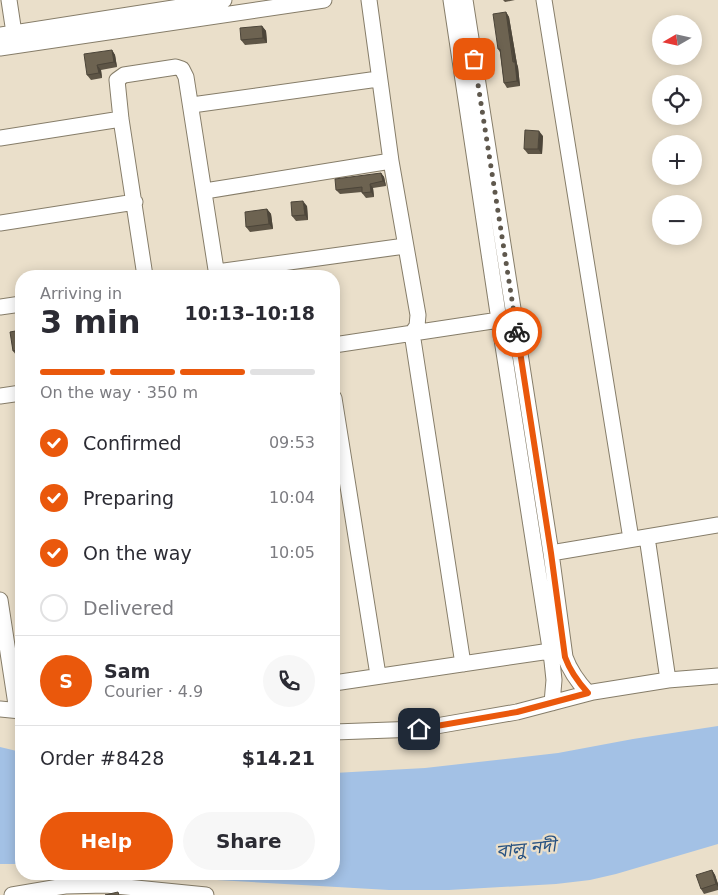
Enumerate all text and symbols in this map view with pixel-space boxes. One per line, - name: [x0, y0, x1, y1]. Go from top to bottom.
- north arrow: [652, 15, 702, 65]
- map controls: [652, 15, 702, 245]
- pin: [453, 38, 495, 80]
- icon: bag: [460, 45, 488, 73]
- button: locate: [652, 75, 702, 125]
- button: +: [652, 135, 702, 185]
- button: −: [652, 195, 702, 245]
- text: Arriving in: [40, 284, 122, 303]
- text: 10:13–10:18: [185, 302, 315, 324]
- text: 3 min: [40, 303, 141, 341]
- courier: [492, 307, 542, 357]
- icon: bike: [503, 318, 531, 346]
- text: On the way · 350 m: [40, 383, 198, 402]
- icon: check: [40, 429, 68, 457]
- text: Confirmed: [83, 432, 182, 454]
- text: 09:53: [269, 433, 315, 452]
- icon: check: [40, 484, 68, 512]
- text: Preparing: [83, 487, 174, 509]
- text: 10:04: [269, 488, 315, 507]
- icon: check: [40, 539, 68, 567]
- text: On the way: [83, 542, 192, 564]
- text: 10:05: [269, 543, 315, 562]
- text: Delivered: [83, 597, 174, 619]
- button: phone: [263, 655, 315, 707]
- text: Sam: [104, 660, 150, 682]
- text: S: [59, 670, 73, 692]
- text: Courier · 4.9: [104, 682, 203, 701]
- pin: [398, 708, 440, 750]
- icon: home: [405, 715, 433, 743]
- text: Order #8428: [40, 747, 164, 769]
- text: $14.21: [242, 747, 315, 769]
- button: Help: [40, 812, 173, 870]
- button: Share: [183, 812, 315, 870]
- water label: বালু নদী: [495, 834, 560, 863]

